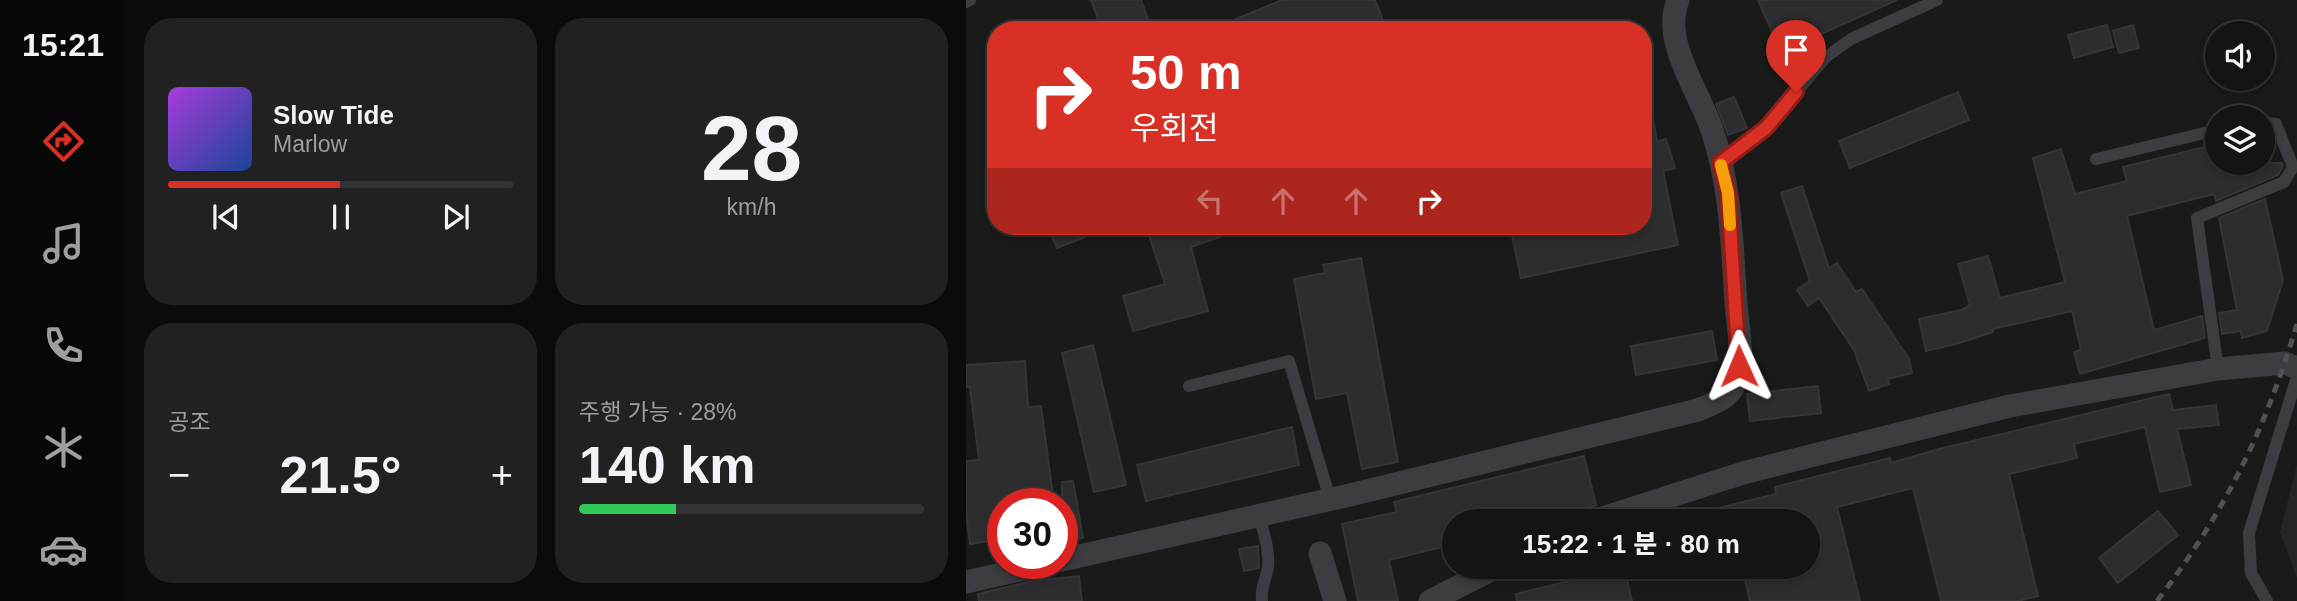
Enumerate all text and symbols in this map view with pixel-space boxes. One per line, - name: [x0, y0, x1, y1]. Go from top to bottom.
- pin: [1766, 20, 1826, 92]
- map controls: [2205, 21, 2275, 175]
- button: sound: [2205, 21, 2275, 91]
- text: 15:21: [22, 27, 104, 63]
- icon: arrive: [1777, 31, 1815, 69]
- text: 50 m: [1130, 45, 1242, 99]
- icon: right: [1015, 49, 1106, 140]
- text: 28: [701, 98, 802, 199]
- text: Slow Tide: [273, 100, 394, 130]
- button: layers: [2205, 105, 2275, 175]
- text: 우회전: [1130, 110, 1218, 146]
- icon: directions: [39, 117, 88, 166]
- text: Marlow: [273, 131, 347, 157]
- icon: left: [1191, 182, 1229, 220]
- icon: ahead: [1264, 182, 1302, 220]
- icon: ahead: [1337, 182, 1375, 220]
- icon: right: [1410, 182, 1448, 220]
- text: km/h: [727, 194, 776, 220]
- icon: previous: [207, 198, 245, 236]
- icon: pause: [322, 198, 360, 236]
- icon: next: [437, 198, 475, 236]
- icon: music: [39, 219, 88, 268]
- icon: phone: [39, 321, 88, 370]
- position arrow: [1702, 329, 1776, 403]
- text: 주행 가능 · 28%: [579, 399, 737, 425]
- text: 공조: [168, 409, 210, 435]
- icon: climate: [39, 423, 88, 472]
- text: 140 km: [579, 436, 755, 494]
- text: 21.5°: [279, 446, 402, 504]
- text: −: [168, 454, 190, 496]
- text: +: [491, 454, 513, 496]
- speed limit sign: 30: [987, 488, 1078, 579]
- icon: car: [39, 525, 88, 574]
- text: 15:22 · 1 분 · 80 m: [1522, 529, 1740, 559]

